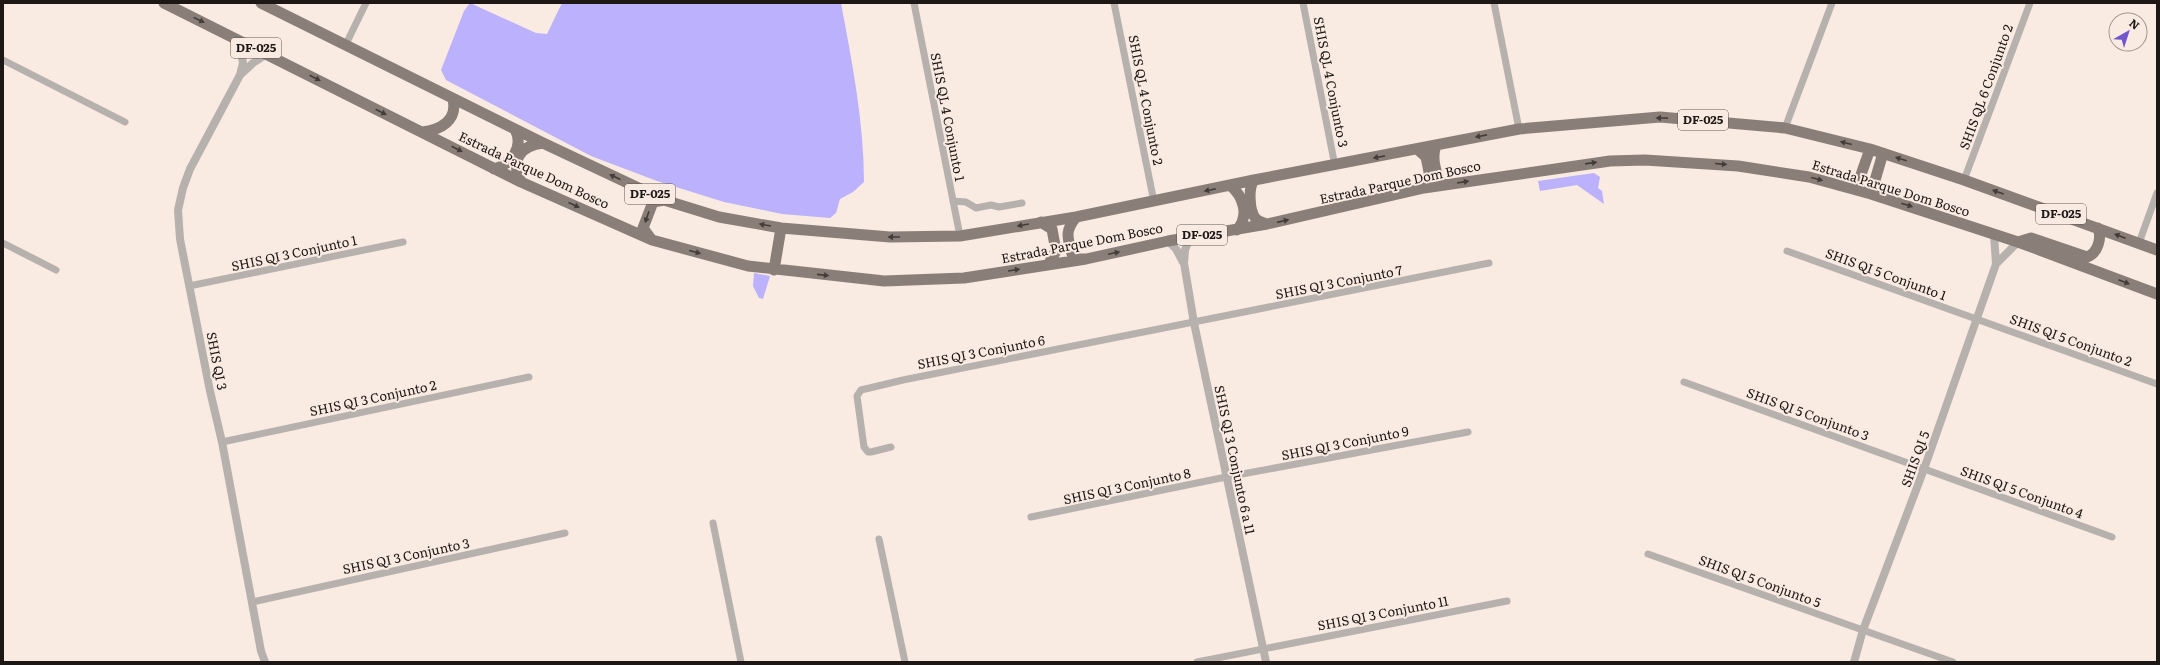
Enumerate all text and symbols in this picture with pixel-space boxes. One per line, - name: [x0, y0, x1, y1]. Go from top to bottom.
- north arrow: [2108, 12, 2148, 52]
- text: N: [2126, 14, 2144, 33]
- street label: SHIS QL 4 Conjunto 3: [1310, 15, 1353, 149]
- one-way arrow: [193, 17, 205, 23]
- street label: SHIS QL 6 Conjunto 2: [1954, 21, 2017, 152]
- street label: SHIS QL 4 Conjunto 2: [1125, 33, 1169, 167]
- road number: DF-025: [231, 38, 281, 58]
- street label: SHIS QL 4 Conjunto 1: [927, 51, 970, 183]
- one-way arrow: [310, 75, 321, 82]
- one-way arrow: [376, 109, 387, 115]
- road number: DF-025: [1678, 110, 1728, 130]
- one-way arrow: [1655, 115, 1668, 121]
- street label: Estrada Parque Dom Bosco: [456, 126, 613, 213]
- one-way arrow: [1475, 134, 1487, 140]
- one-way arrow: [1839, 140, 1851, 146]
- one-way arrow: [451, 146, 463, 153]
- one-way arrow: [1372, 154, 1385, 160]
- street label: Estrada Parque Dom Bosco: [1810, 154, 1973, 221]
- street label: Estrada Parque Dom Bosco: [1318, 155, 1483, 208]
- one-way arrow: [1895, 156, 1907, 162]
- one-way arrow: [1585, 160, 1597, 166]
- one-way arrow: [1715, 161, 1727, 168]
- one-way arrow: [609, 174, 621, 180]
- one-way arrow: [1810, 176, 1823, 182]
- one-way arrow: [1457, 179, 1469, 185]
- road number: DF-025: [625, 184, 675, 204]
- one-way arrow: [1204, 187, 1216, 193]
- one-way arrow: [1992, 188, 2004, 194]
- one-way arrow: [569, 203, 581, 209]
- one-way arrow: [1901, 203, 1913, 209]
- road number: DF-025: [2036, 204, 2086, 224]
- one-way arrow: [643, 211, 649, 223]
- street label: Estrada Parque Dom Bosco: [999, 217, 1165, 268]
- one-way arrow: [1277, 217, 1289, 223]
- one-way arrow: [759, 222, 771, 228]
- one-way arrow: [1017, 223, 1029, 229]
- road number: DF-025: [1177, 225, 1227, 245]
- street label: SHIS QI 3 Conjunto 1: [229, 230, 358, 275]
- one-way arrow: [2114, 233, 2126, 239]
- one-way arrow: [887, 234, 900, 240]
- street label: SHIS QI 5 Conjunto 1: [1823, 243, 1949, 304]
- one-way arrow: [689, 249, 701, 255]
- one-way arrow: [1108, 249, 1120, 255]
- street label: SHIS QI 3 Conjunto 7: [1274, 260, 1404, 303]
- one-way arrow: [1008, 267, 1020, 273]
- one-way arrow: [817, 271, 829, 278]
- one-way arrow: [2119, 279, 2131, 285]
- street label: SHIS QI 5 Conjunto 2: [2007, 309, 2135, 371]
- street label: SHIS QI 3: [203, 330, 232, 392]
- street label: SHIS QI 3 Conjunto 6: [916, 330, 1046, 373]
- street label: SHIS QI 3 Conjunto 2: [308, 375, 438, 420]
- street label: SHIS QI 3 Conjunto 6 a 11: [1210, 383, 1261, 536]
- street label: SHIS QI 5 Conjunto 3: [1744, 383, 1872, 445]
- street label: SHIS QI 3 Conjunto 9: [1280, 421, 1410, 464]
- street label: SHIS QI 5: [1896, 428, 1934, 490]
- street label: SHIS QI 5 Conjunto 4: [1958, 460, 2086, 523]
- street label: SHIS QI 3 Conjunto 8: [1061, 463, 1192, 508]
- street label: SHIS QI 3 Conjunto 3: [341, 533, 471, 578]
- street label: SHIS QI 5 Conjunto 5: [1696, 550, 1824, 612]
- street label: SHIS QI 3 Conjunto 11: [1316, 590, 1450, 635]

